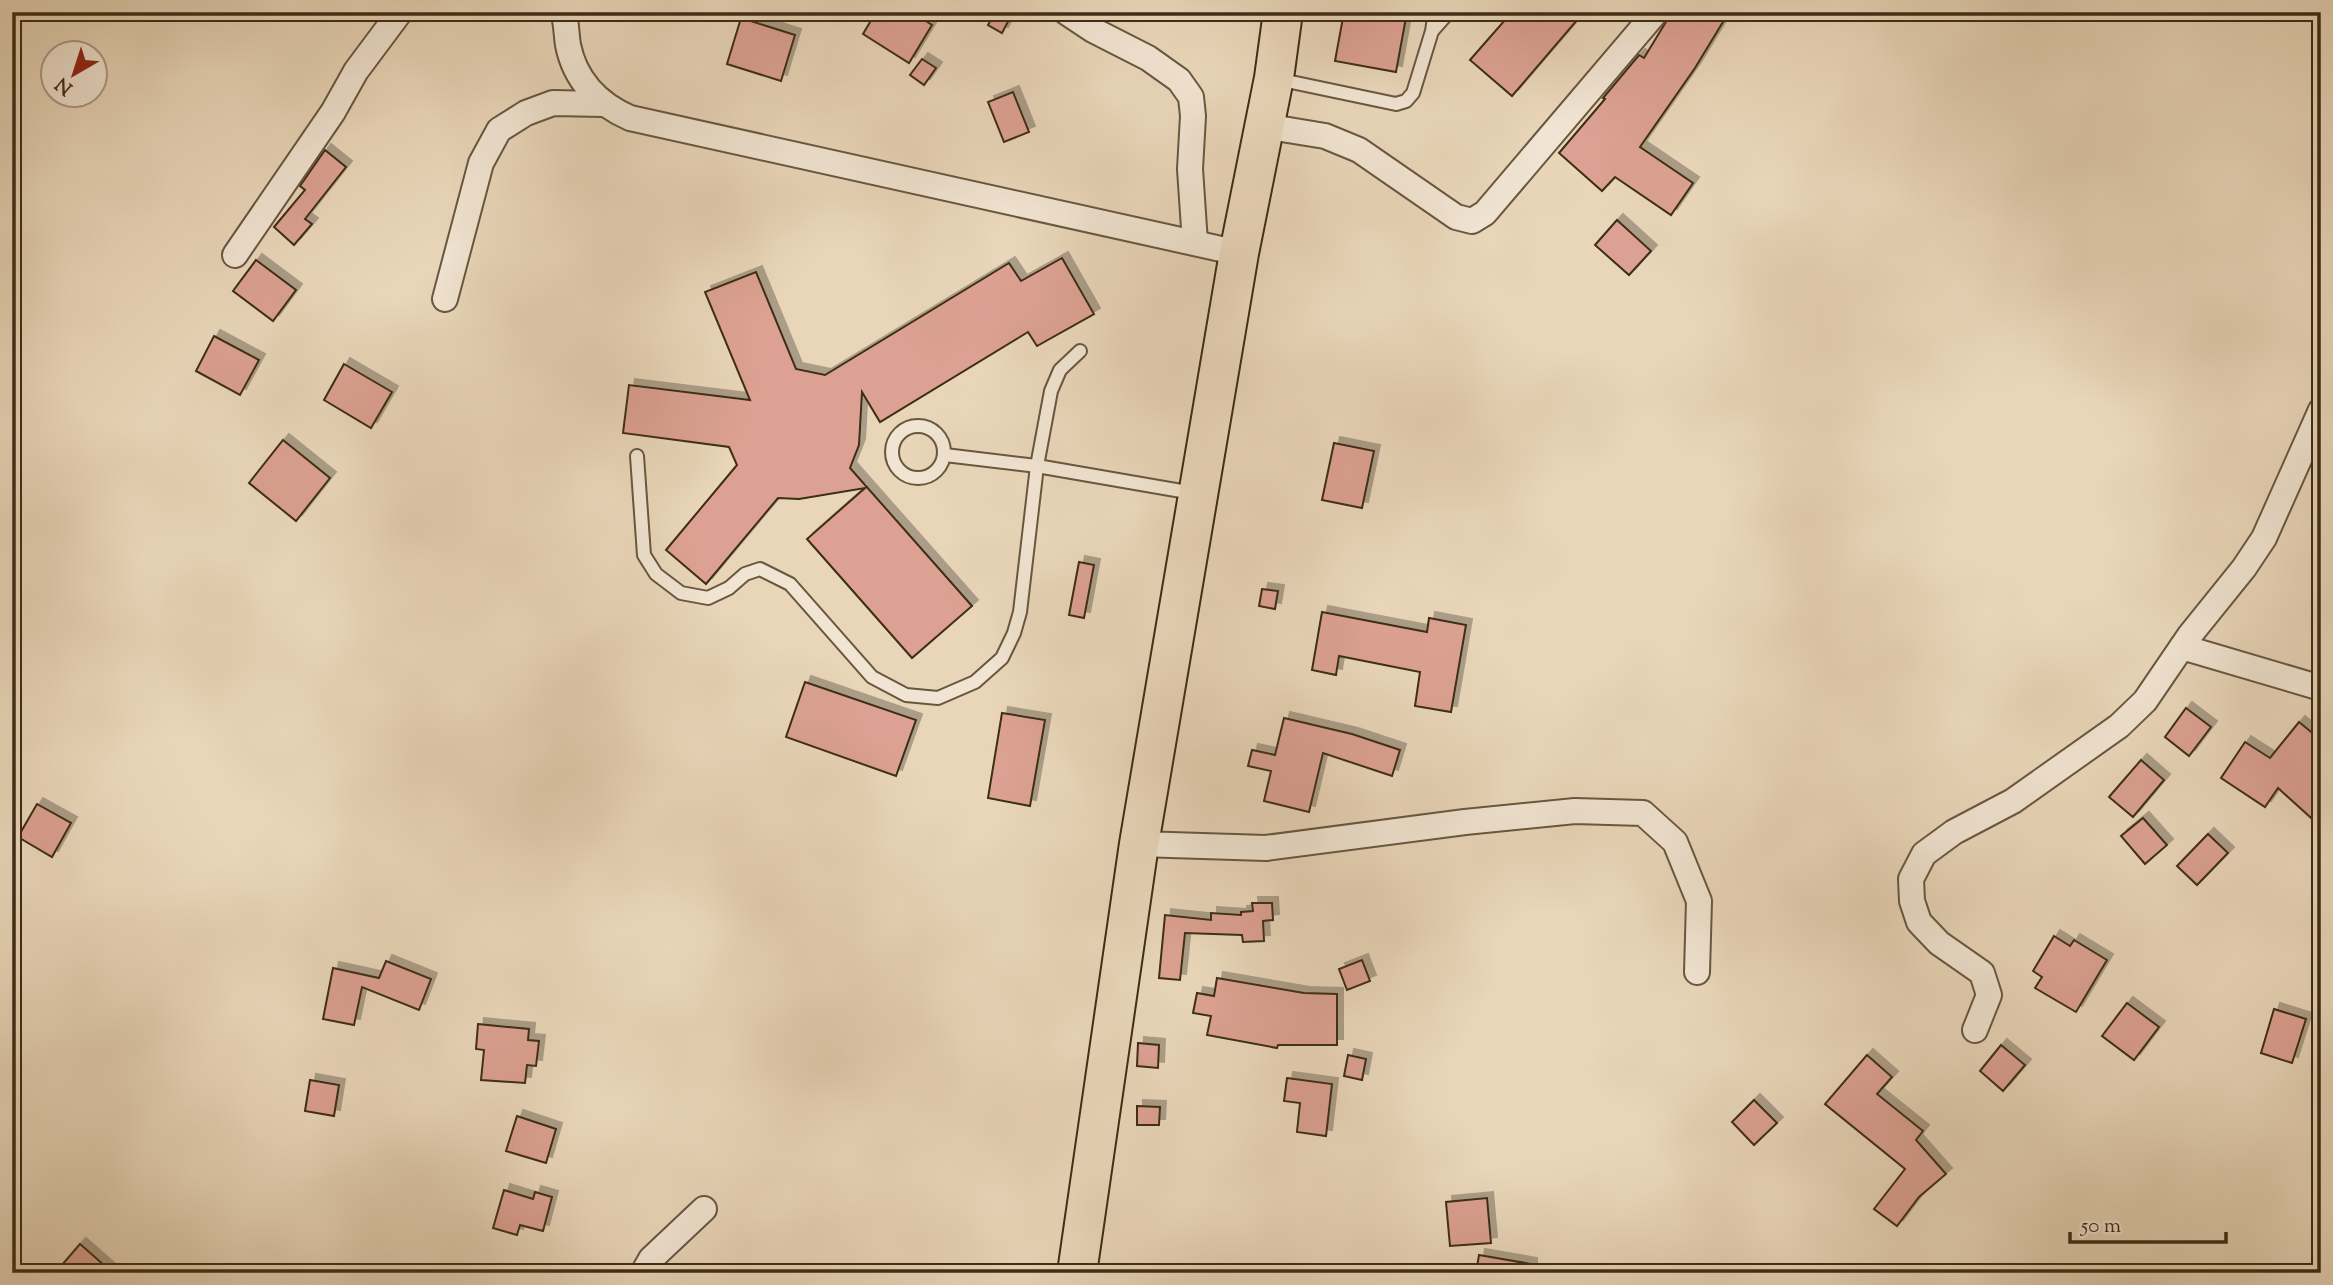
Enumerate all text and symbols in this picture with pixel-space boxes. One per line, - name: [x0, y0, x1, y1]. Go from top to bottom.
- north arrow: [38, 38, 108, 108]
- text: N: [50, 70, 79, 101]
- scale bar: [2070, 1201, 2226, 1245]
- text: 50 m: [2080, 1212, 2121, 1242]

